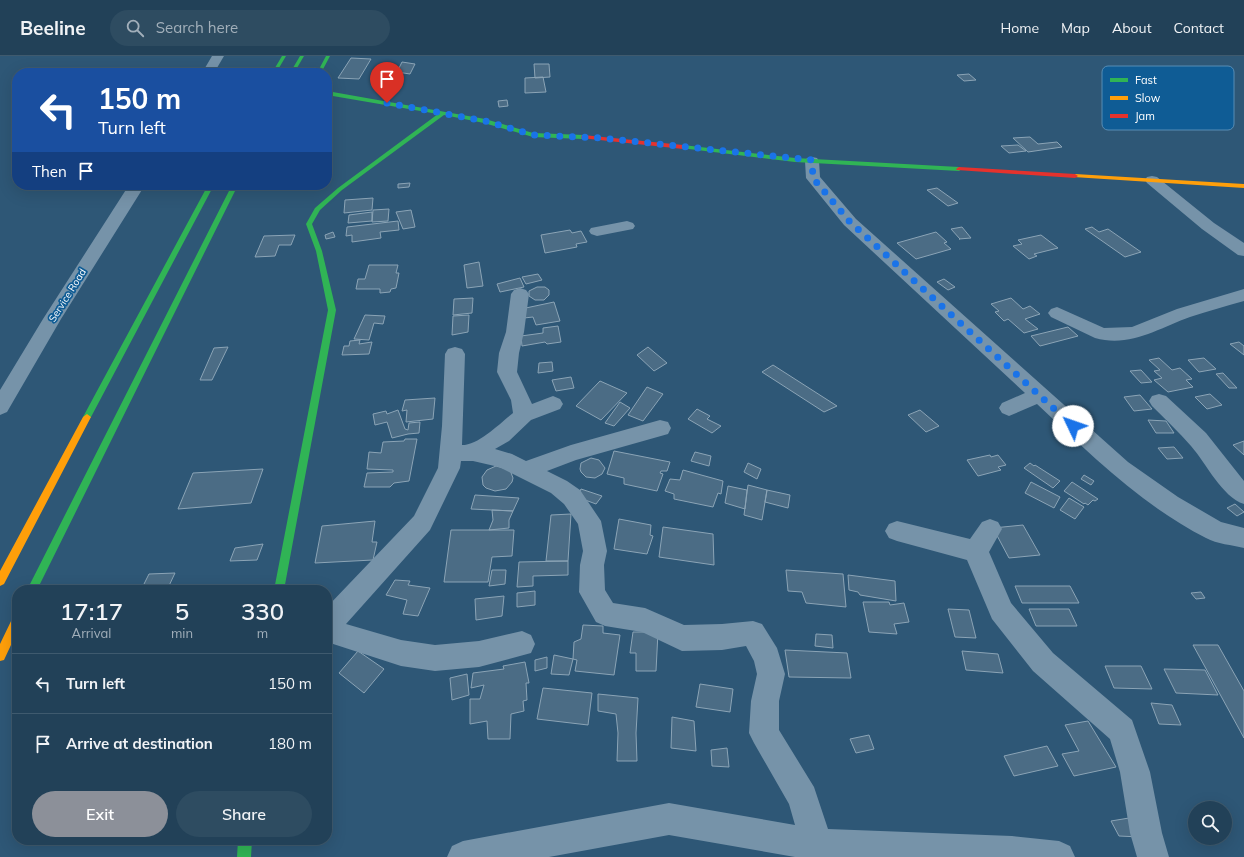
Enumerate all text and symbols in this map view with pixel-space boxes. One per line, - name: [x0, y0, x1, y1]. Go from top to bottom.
- search box: [110, 10, 390, 46]
- text: Beeline: [20, 16, 86, 40]
- icon: search: [124, 17, 146, 39]
- text: Search here: [156, 18, 238, 37]
- text: Home: [1000, 19, 1039, 37]
- text: Map: [1061, 19, 1090, 37]
- text: About: [1112, 19, 1152, 37]
- text: Contact: [1174, 19, 1224, 37]
- pin: [370, 62, 404, 103]
- legend: [1102, 66, 1234, 130]
- icon: arrive: [376, 68, 398, 90]
- text: Fast: [1135, 73, 1157, 87]
- text: 150 m: [98, 81, 181, 116]
- icon: left: [32, 84, 84, 136]
- text: Slow: [1135, 91, 1161, 105]
- text: Jam: [1135, 109, 1155, 123]
- text: Turn left: [98, 116, 166, 139]
- icon: arrive: [75, 160, 97, 182]
- text: Then: [32, 162, 67, 181]
- street label: Service Road: [46, 266, 89, 324]
- position arrow: [1052, 405, 1094, 447]
- text: 17:17: [60, 596, 123, 626]
- text: 5: [175, 596, 189, 626]
- text: 330: [241, 596, 284, 626]
- text: Arrival: [72, 625, 111, 641]
- text: min: [171, 625, 193, 641]
- text: m: [257, 625, 268, 641]
- icon: left: [32, 673, 54, 695]
- text: Turn left: [66, 674, 125, 693]
- text: 150 m: [268, 674, 312, 693]
- icon: arrive: [32, 733, 54, 755]
- text: Arrive at destination: [66, 734, 213, 753]
- text: 180 m: [268, 734, 312, 753]
- button: Exit: [32, 791, 168, 837]
- button: Share: [176, 791, 312, 837]
- map controls: [1188, 801, 1232, 845]
- button: search: [1188, 801, 1232, 845]

